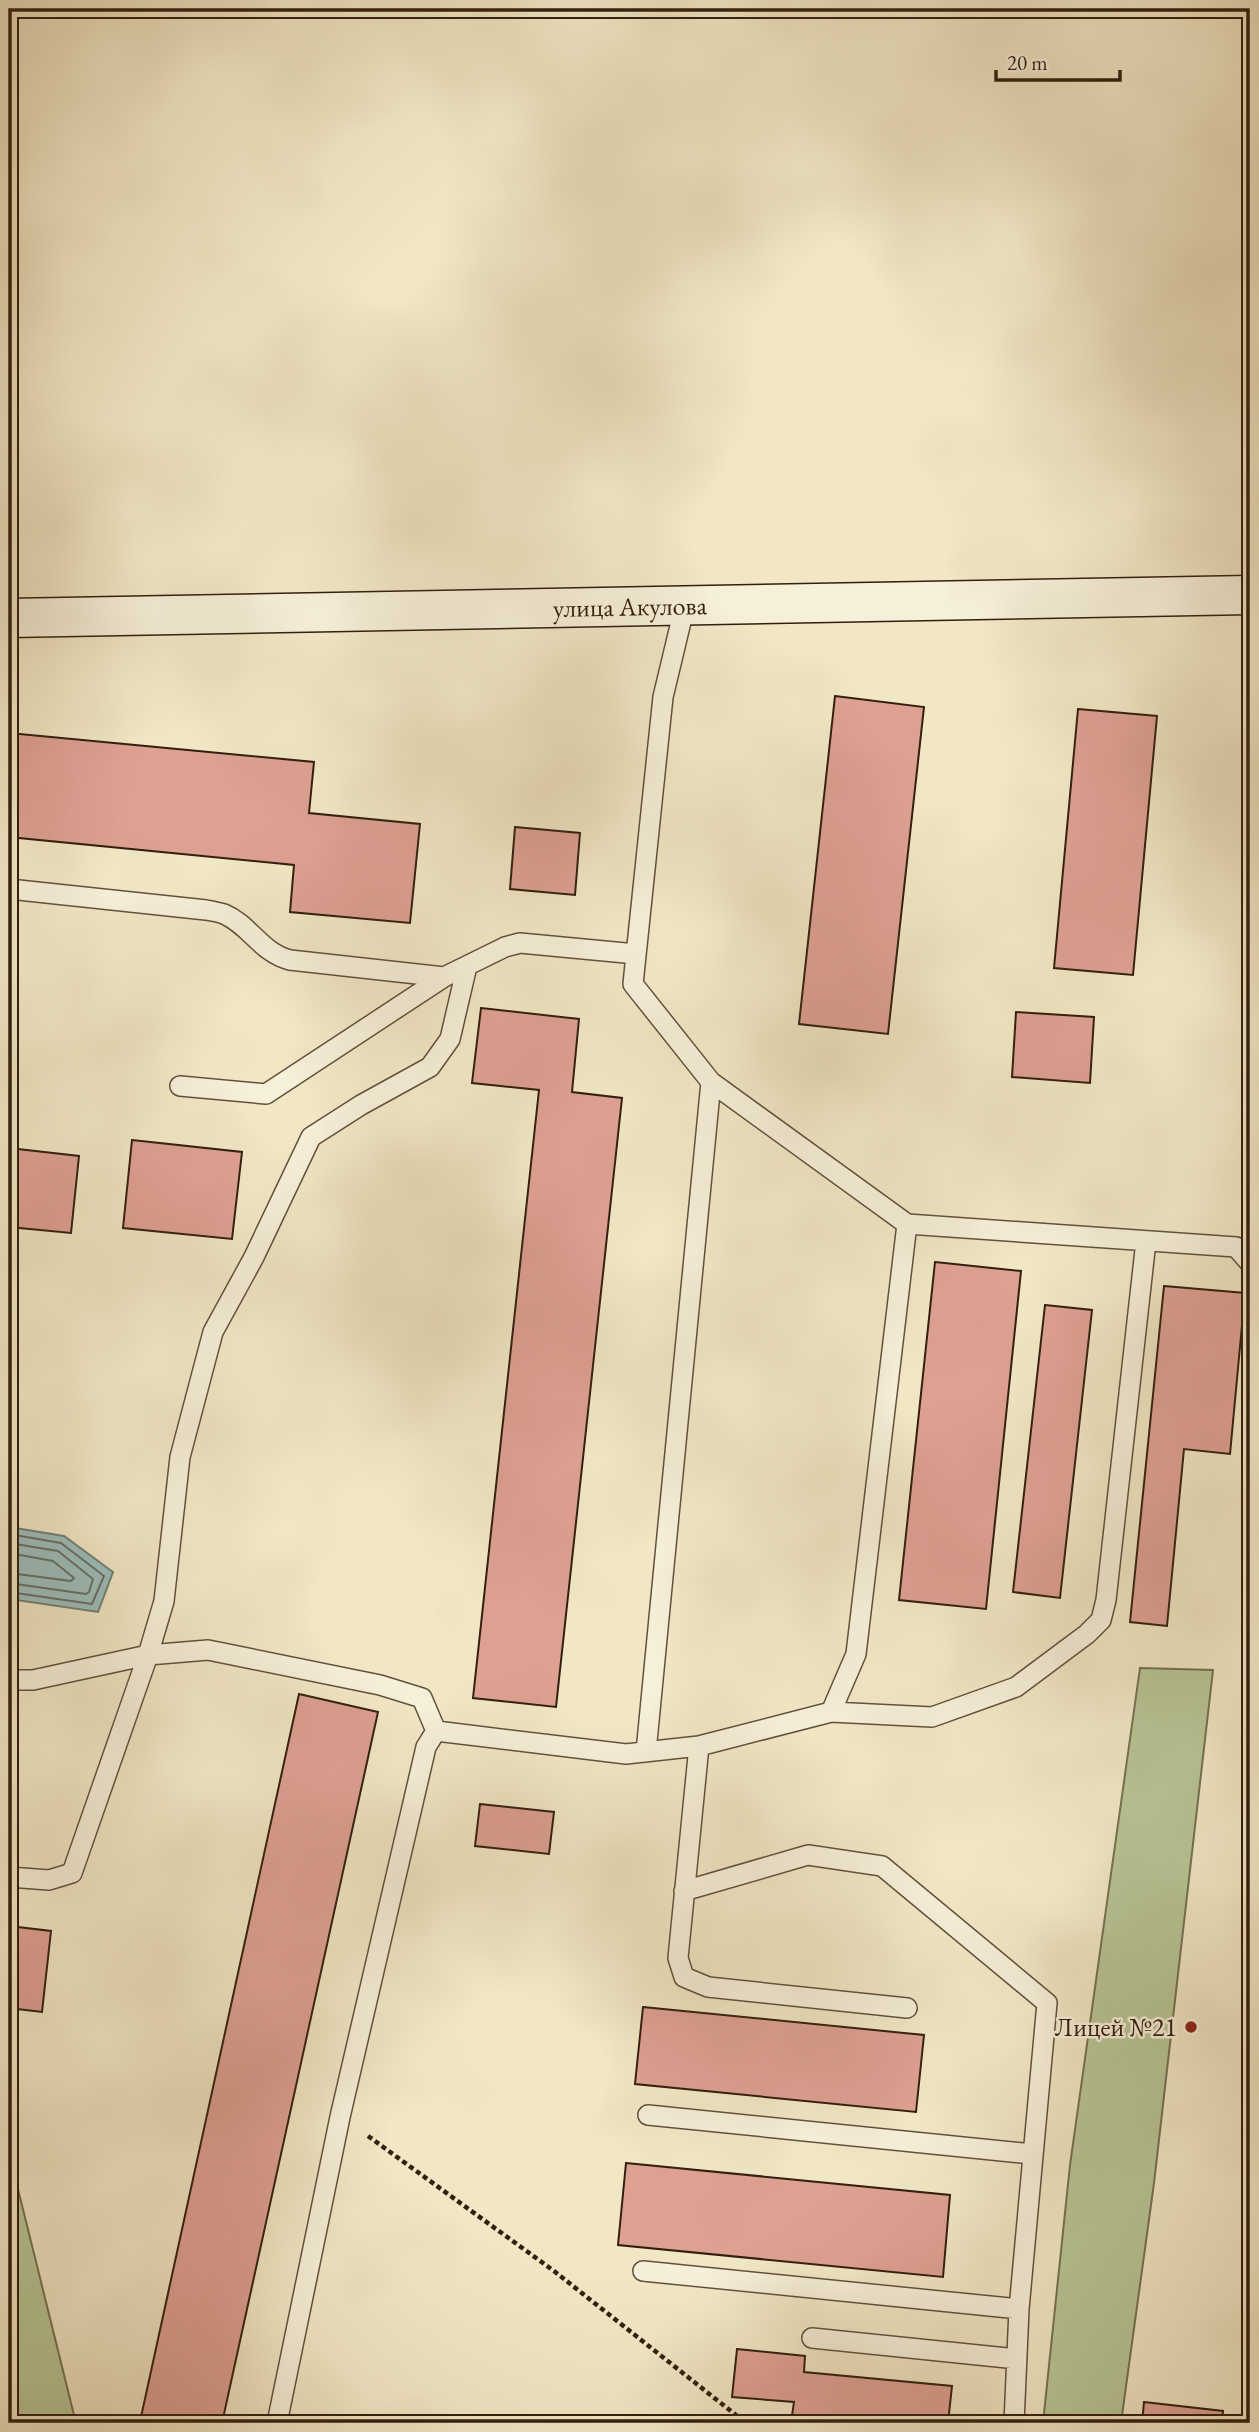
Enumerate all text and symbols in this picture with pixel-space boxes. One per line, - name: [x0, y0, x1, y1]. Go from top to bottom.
- scale bar: [996, 38, 1121, 82]
- text: 20 m: [1007, 49, 1048, 76]
- street label: улица Акулова: [553, 588, 708, 625]
- place label: Лицей №21: [1055, 2010, 1177, 2044]
- marker: Лицей №21: [1183, 2019, 1199, 2035]

